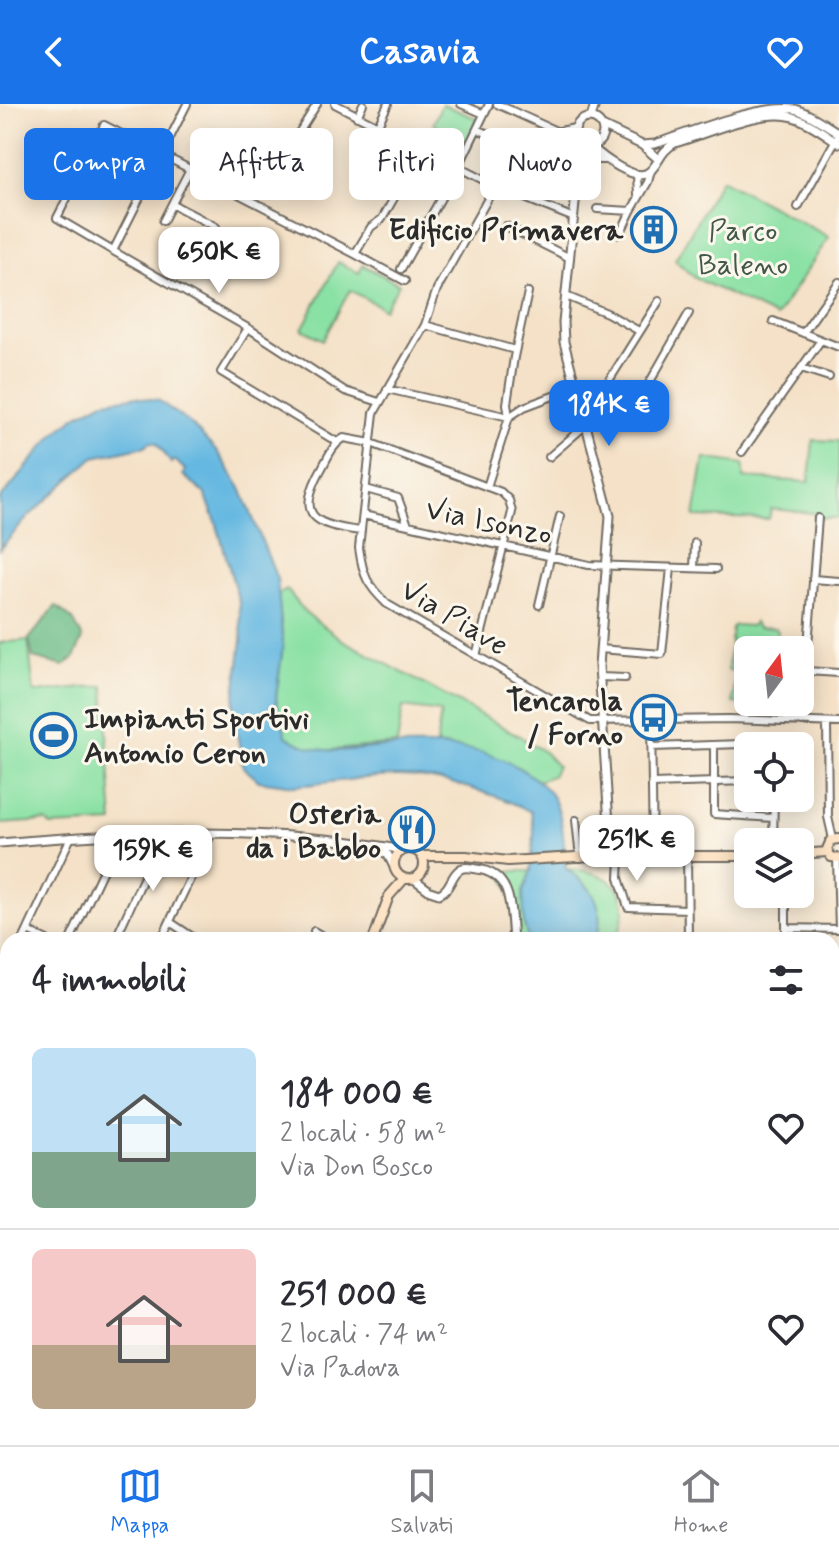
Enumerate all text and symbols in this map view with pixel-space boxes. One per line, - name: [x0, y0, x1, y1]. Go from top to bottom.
- text: Casavia: [359, 29, 480, 76]
- icon: back: [32, 30, 76, 74]
- icon: heart: [763, 30, 807, 74]
- chip: Compra: [24, 128, 174, 200]
- chip: Affitta: [190, 128, 333, 200]
- chip: Filtri: [349, 128, 464, 200]
- chip: Nuovo: [480, 128, 601, 200]
- building icon: Edificio Primavera: [630, 205, 678, 253]
- place label: Edificio Primavera: [389, 211, 624, 250]
- park label: Parco Baleno: [698, 212, 788, 285]
- pin: 650K €: [154, 227, 284, 295]
- text: 650K €: [176, 236, 262, 270]
- pin: 184K €: [544, 380, 674, 448]
- text: 184K €: [567, 389, 651, 423]
- street label: Via Isonzo: [422, 490, 556, 555]
- street label: Via Piave: [393, 571, 515, 666]
- north arrow: [734, 636, 814, 716]
- map controls: [734, 636, 814, 908]
- place label: Tencarola / Forno: [506, 682, 623, 755]
- bus stop icon: Tencarola / Forno: [630, 693, 678, 741]
- place label: Impianti Sportivi Antonio Ceron: [84, 700, 309, 773]
- sports icon: Impianti Sportivi Antonio Ceron: [29, 711, 77, 759]
- button: locate: [734, 732, 814, 812]
- place label: Osteria da i Babbo: [246, 795, 382, 868]
- restaurant icon: Osteria da i Babbo: [388, 806, 436, 854]
- pin: 251K €: [572, 815, 702, 883]
- text: 251K €: [597, 824, 677, 858]
- pin: 159K €: [88, 825, 218, 893]
- button: layers: [734, 828, 814, 908]
- text: 159K €: [112, 834, 194, 868]
- text: 4 immobili: [32, 958, 187, 1003]
- icon: filters: [764, 958, 808, 1002]
- text: 184 000 €: [280, 1072, 433, 1117]
- icon: home: [96, 1080, 192, 1176]
- icon: heart: [764, 1106, 808, 1150]
- text: 2 locali · 58 m²: [280, 1117, 446, 1151]
- text: Via Don Bosco: [280, 1151, 433, 1185]
- text: 251 000 €: [280, 1273, 428, 1318]
- icon: home: [96, 1281, 192, 1377]
- icon: heart: [764, 1307, 808, 1351]
- text: 2 locali · 74 m²: [280, 1318, 448, 1352]
- text: Via Padova: [280, 1352, 400, 1386]
- tab: Mappa: [111, 1464, 169, 1540]
- tab: Salvati: [390, 1464, 453, 1540]
- tab: Home: [674, 1464, 728, 1540]

